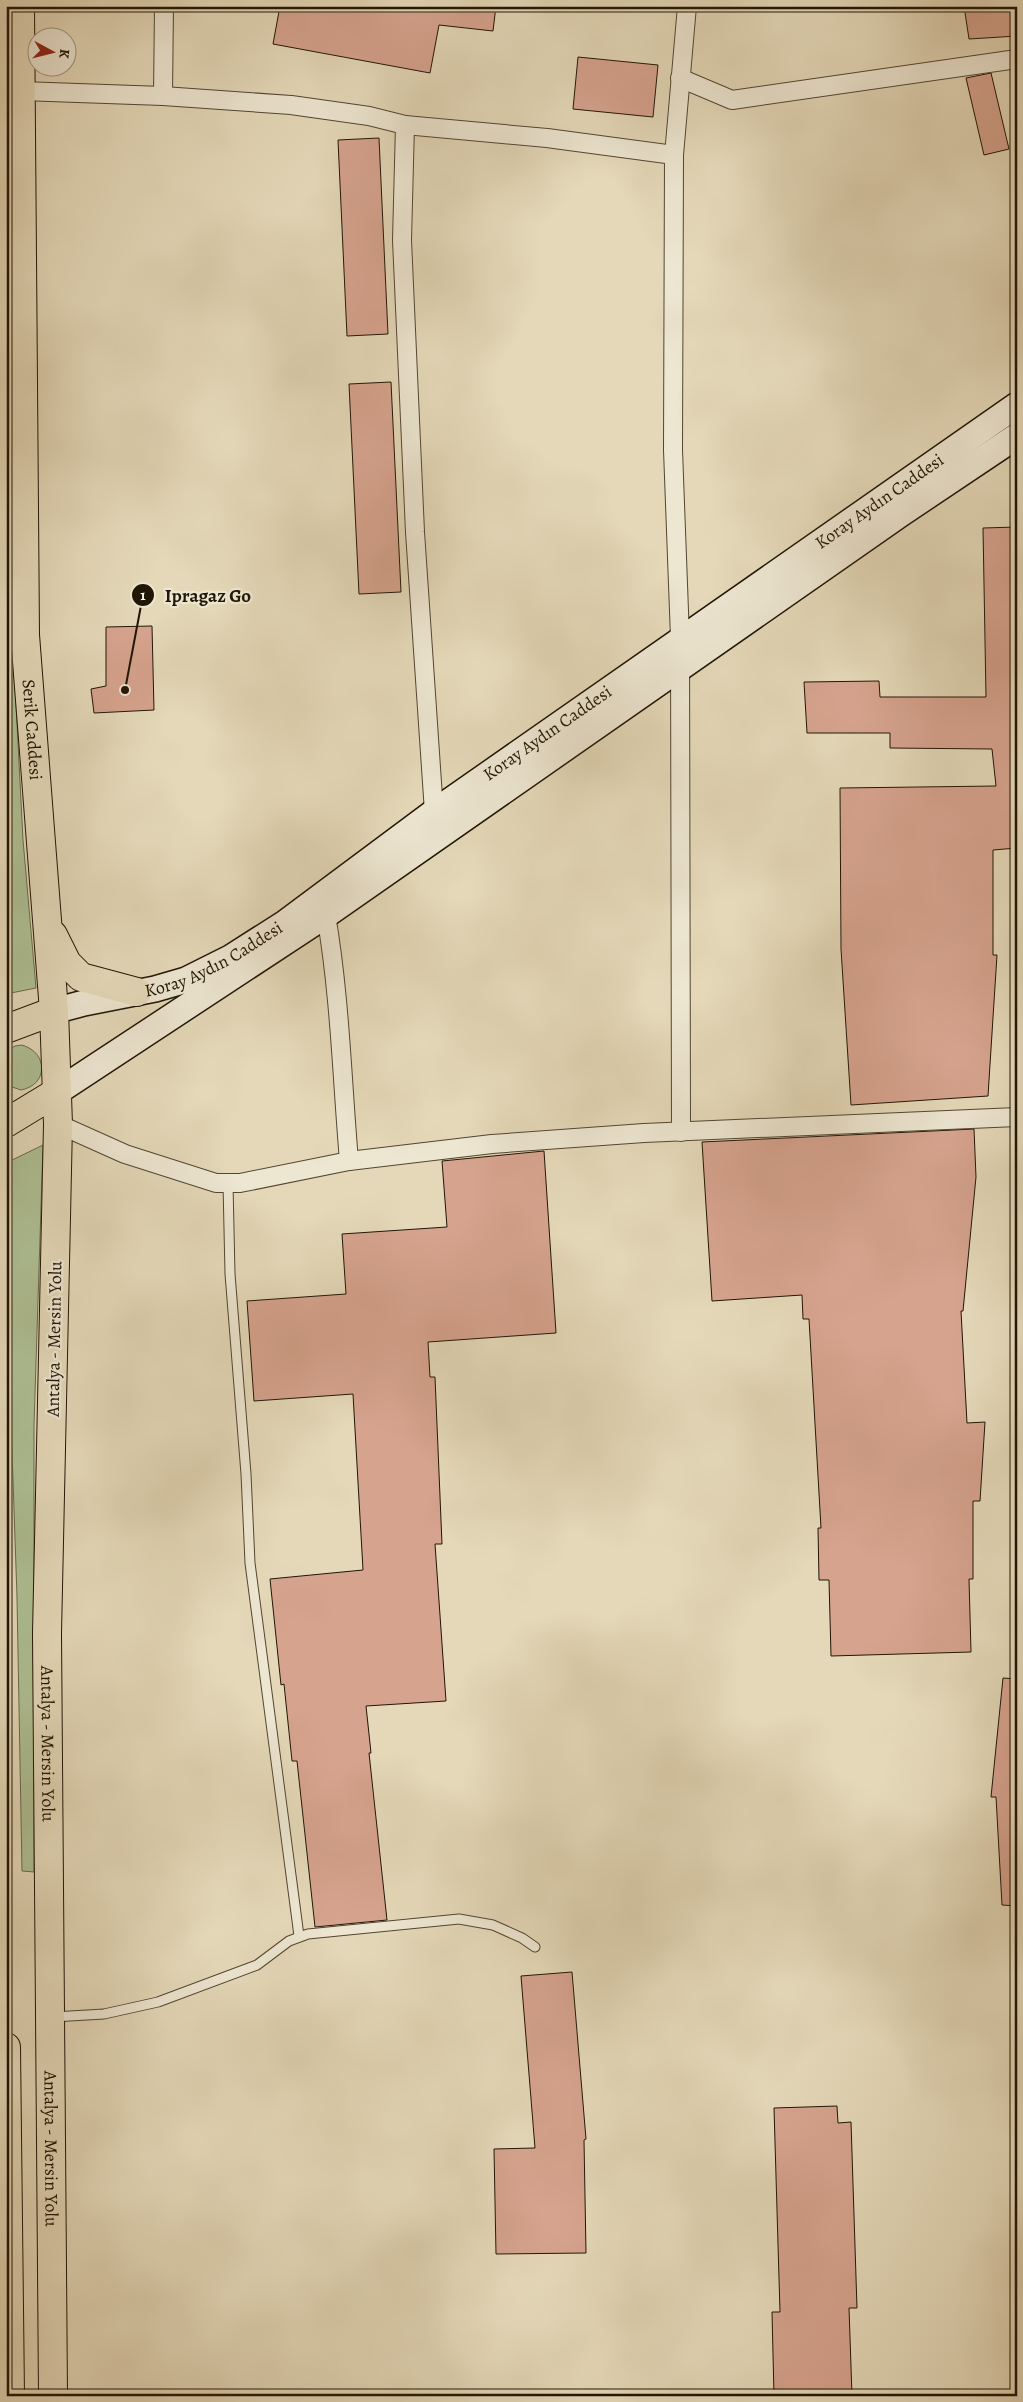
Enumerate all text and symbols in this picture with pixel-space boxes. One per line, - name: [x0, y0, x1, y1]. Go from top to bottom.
- north arrow: [28, 28, 78, 78]
- text: K: [54, 48, 74, 60]
- street label: Koray Aydın Caddesi: [810, 448, 948, 554]
- callout: Ipragaz Go: [130, 578, 261, 612]
- text: Ipragaz Go: [165, 583, 251, 609]
- text: 1: [140, 585, 146, 605]
- street label: Serik Caddesi: [16, 678, 48, 781]
- street label: Koray Aydın Caddesi: [478, 680, 616, 786]
- street label: Koray Aydın Caddesi: [143, 916, 287, 1003]
- street label: Antalya - Mersin Yolu: [41, 1261, 67, 1418]
- street label: Antalya - Mersin Yolu: [35, 1665, 60, 1822]
- street label: Antalya - Mersin Yolu: [38, 2070, 64, 2227]

